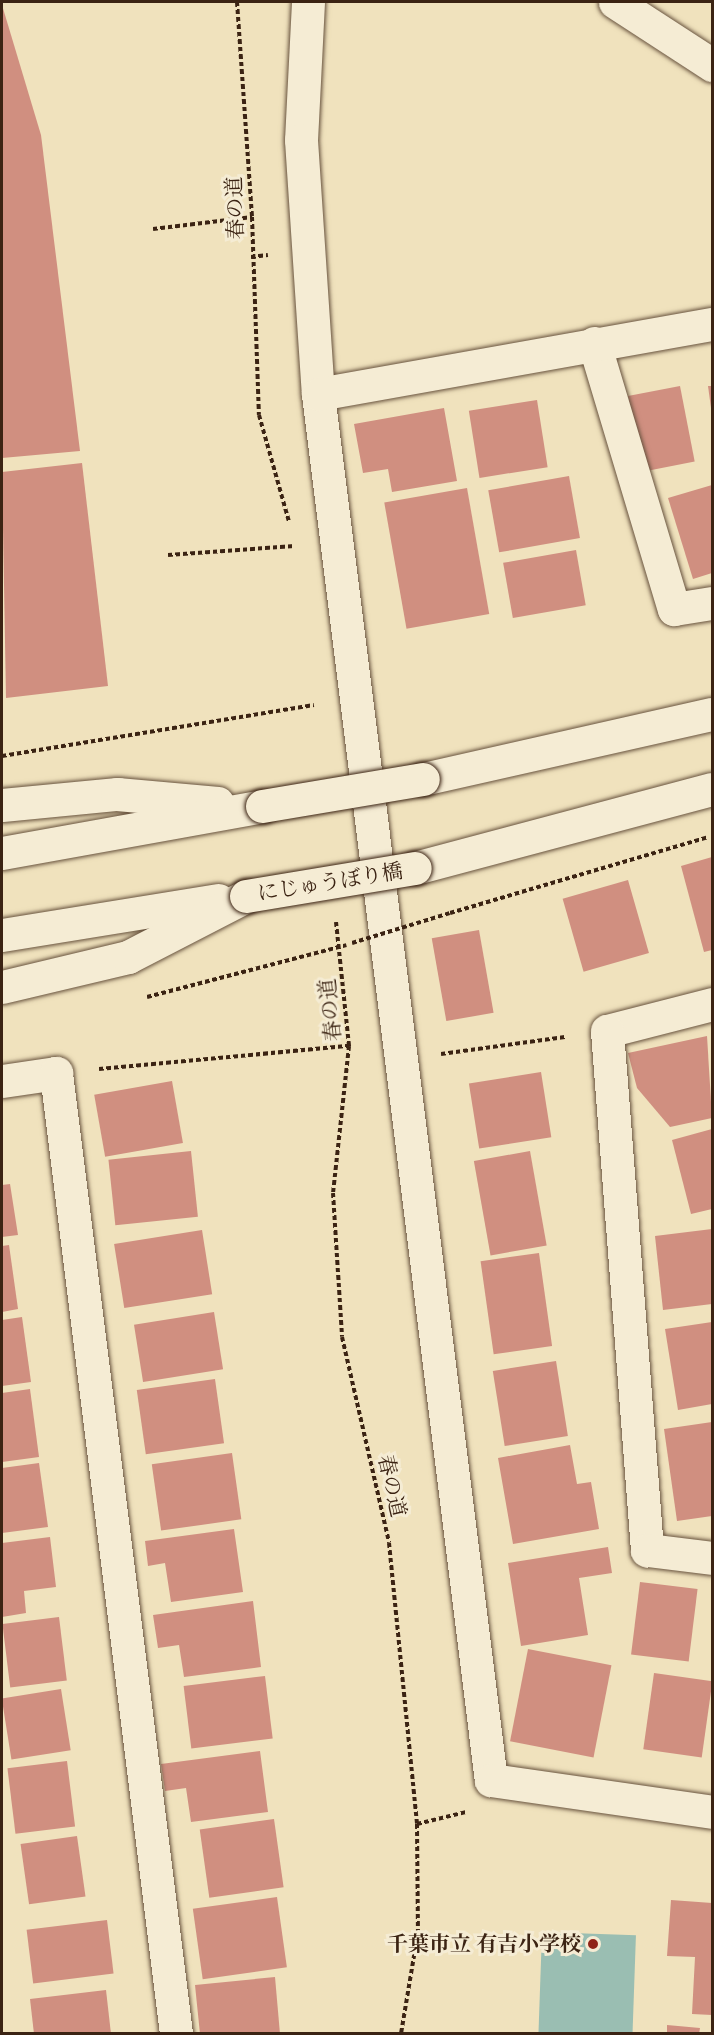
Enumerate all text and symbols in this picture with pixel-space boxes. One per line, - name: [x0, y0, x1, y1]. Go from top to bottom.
- street label: 春の道: [221, 176, 249, 240]
- street label: にじゅうぼり橋: [255, 858, 405, 906]
- street label: 春の道: [314, 977, 346, 1043]
- street label: 春の道: [373, 1452, 411, 1520]
- place label: 千葉市立 有吉小学校: [387, 1931, 581, 1957]
- marker: 千葉市立 有吉小学校: [586, 1937, 600, 1951]

